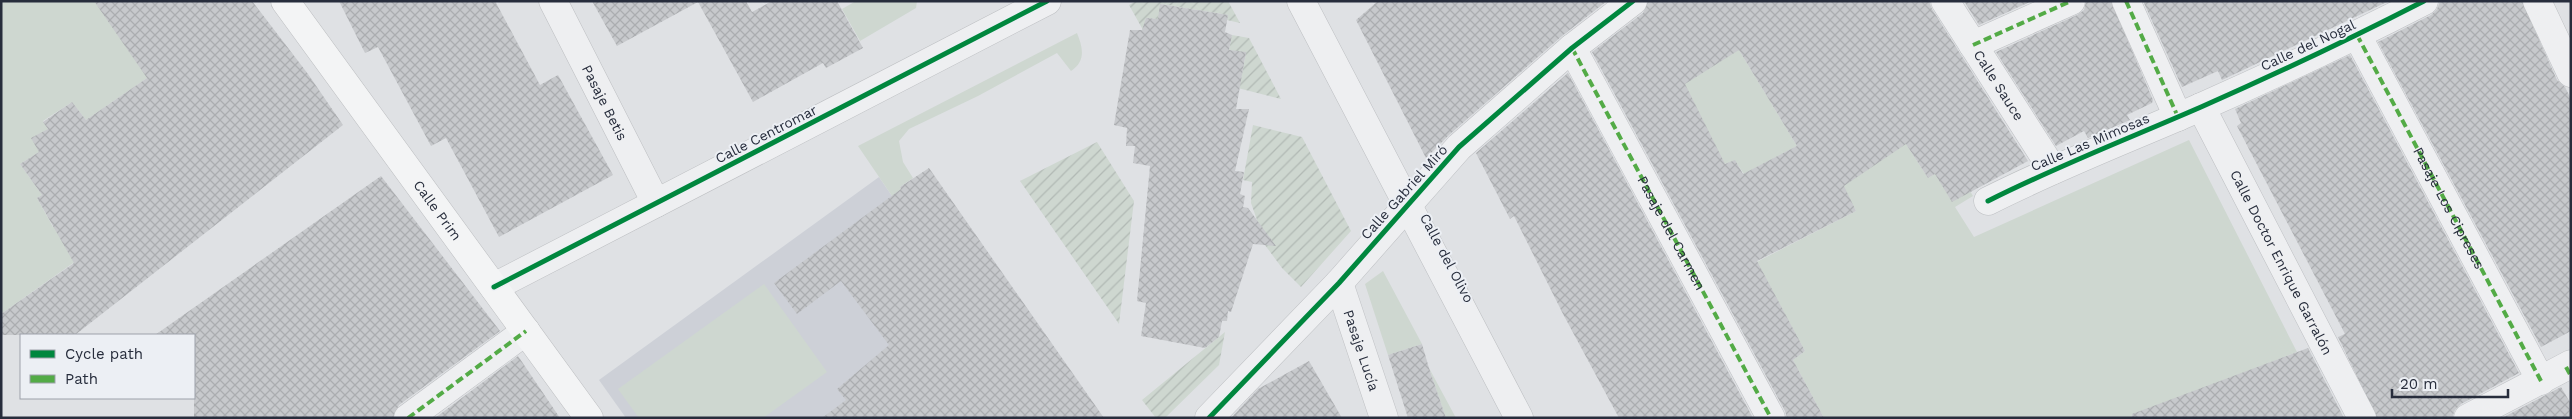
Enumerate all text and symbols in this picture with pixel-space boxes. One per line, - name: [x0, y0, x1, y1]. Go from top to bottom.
- street label: Calle del Nogal: [2258, 16, 2359, 74]
- street label: Calle Sauce: [1970, 47, 2027, 123]
- street label: Pasaje Betis: [579, 62, 631, 143]
- street label: Calle Centromar: [712, 101, 820, 167]
- street label: Calle Las Mimosas: [2028, 110, 2152, 174]
- street label: Calle Gabriel Miró: [1357, 142, 1451, 242]
- street label: Pasaje Los Cipreses: [2410, 144, 2488, 272]
- street label: Calle Doctor Enrique Garralón: [2227, 167, 2336, 357]
- street label: Pasaje del Carmen: [1634, 173, 1709, 293]
- street label: Calle Prim: [410, 177, 465, 243]
- street label: Calle del Olivo: [1417, 211, 1477, 305]
- street label: Pasaje Lucía: [1340, 308, 1382, 393]
- legend: [20, 334, 195, 399]
- text: Cycle path: [65, 345, 143, 363]
- scale bar: [2392, 366, 2508, 398]
- text: Path: [65, 370, 98, 388]
- text: 20 m: [2400, 375, 2438, 393]

